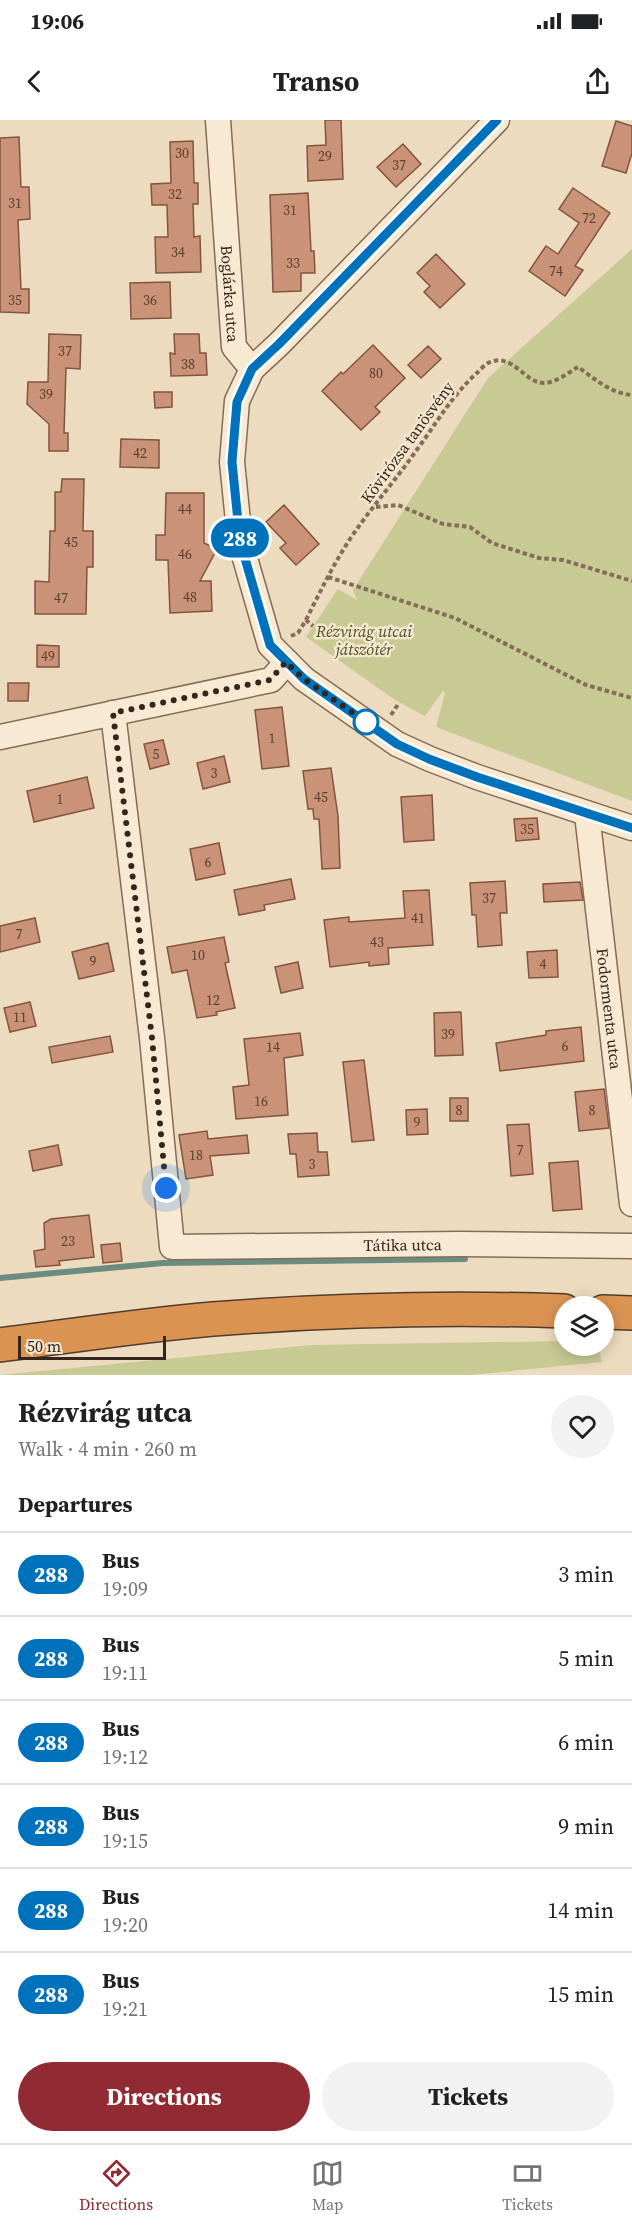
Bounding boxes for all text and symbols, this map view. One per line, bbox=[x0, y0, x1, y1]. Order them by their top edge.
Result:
text: 19:06 bbox=[30, 6, 84, 36]
text: Transo bbox=[273, 63, 359, 100]
icon: back bbox=[18, 65, 51, 98]
icon: share bbox=[581, 65, 614, 98]
house number: 30 bbox=[175, 143, 189, 163]
house number: 29 bbox=[318, 146, 332, 166]
house number: 37 bbox=[392, 155, 406, 175]
house number: 32 bbox=[168, 184, 182, 204]
house number: 31 bbox=[8, 193, 22, 213]
house number: 31 bbox=[283, 200, 297, 220]
house number: 72 bbox=[582, 208, 596, 228]
house number: 34 bbox=[171, 242, 185, 262]
street label: Boglárka utca bbox=[216, 244, 245, 344]
house number: 33 bbox=[286, 253, 300, 273]
house number: 74 bbox=[549, 261, 563, 281]
house number: 35 bbox=[8, 290, 22, 310]
house number: 36 bbox=[143, 290, 157, 310]
house number: 37 bbox=[58, 341, 72, 361]
house number: 38 bbox=[181, 354, 195, 374]
house number: 80 bbox=[369, 363, 383, 383]
street label: Kövirózsa tanösvény bbox=[355, 376, 459, 507]
house number: 39 bbox=[39, 384, 53, 404]
house number: 42 bbox=[133, 443, 147, 463]
house number: 44 bbox=[178, 499, 192, 519]
line badge: 288 bbox=[206, 518, 274, 558]
text: 288 bbox=[223, 524, 257, 553]
house number: 45 bbox=[64, 532, 78, 552]
house number: 46 bbox=[178, 544, 192, 564]
house number: 48 bbox=[183, 587, 197, 607]
house number: 47 bbox=[54, 588, 68, 608]
park label: Rézvirág utcai játszótér bbox=[315, 620, 412, 660]
house number: 49 bbox=[41, 646, 55, 666]
unlabelled marker bbox=[353, 709, 379, 735]
house number: 1 bbox=[269, 728, 276, 748]
house number: 5 bbox=[153, 744, 160, 764]
house number: 3 bbox=[211, 763, 218, 783]
house number: 45 bbox=[314, 787, 328, 807]
house number: 1 bbox=[57, 789, 64, 809]
house number: 35 bbox=[520, 819, 534, 839]
house number: 6 bbox=[205, 852, 212, 872]
house number: 37 bbox=[482, 888, 496, 908]
house number: 41 bbox=[411, 908, 425, 928]
house number: 7 bbox=[16, 924, 23, 944]
house number: 43 bbox=[370, 932, 384, 952]
house number: 10 bbox=[191, 945, 205, 965]
street label: Fodormenta utca bbox=[592, 947, 627, 1071]
house number: 9 bbox=[90, 951, 97, 971]
house number: 4 bbox=[540, 954, 547, 974]
house number: 12 bbox=[206, 990, 220, 1010]
house number: 11 bbox=[13, 1007, 27, 1027]
house number: 39 bbox=[441, 1024, 455, 1044]
house number: 6 bbox=[562, 1036, 569, 1056]
house number: 14 bbox=[266, 1037, 280, 1057]
house number: 16 bbox=[254, 1091, 268, 1111]
house number: 8 bbox=[456, 1100, 463, 1120]
house number: 8 bbox=[589, 1100, 596, 1120]
house number: 9 bbox=[414, 1112, 421, 1132]
house number: 7 bbox=[517, 1140, 524, 1160]
house number: 18 bbox=[189, 1145, 203, 1165]
house number: 3 bbox=[309, 1154, 316, 1174]
your location bbox=[151, 1173, 181, 1203]
house number: 23 bbox=[61, 1231, 75, 1251]
street label: Tátika utca bbox=[363, 1233, 443, 1256]
map controls bbox=[554, 1296, 614, 1356]
button: layers bbox=[554, 1296, 614, 1356]
scale bar bbox=[18, 1333, 166, 1360]
text: 50 m bbox=[27, 1335, 61, 1357]
text: Rézvirág utca bbox=[18, 1393, 192, 1431]
button: heart bbox=[551, 1395, 614, 1458]
text: Walk · 4 min · 260 m bbox=[18, 1435, 197, 1463]
text: Departures bbox=[18, 1489, 132, 1519]
text: Bus bbox=[102, 1545, 139, 1575]
text: 3 min bbox=[558, 1559, 614, 1589]
text: 288 bbox=[34, 1560, 68, 1589]
text: 19:09 bbox=[102, 1575, 148, 1603]
text: Bus bbox=[102, 1629, 139, 1659]
text: 5 min bbox=[558, 1643, 614, 1673]
text: 288 bbox=[34, 1644, 68, 1673]
text: 19:11 bbox=[102, 1659, 148, 1687]
text: Bus bbox=[102, 1713, 139, 1743]
text: 6 min bbox=[558, 1727, 614, 1757]
text: 288 bbox=[34, 1728, 68, 1757]
text: 19:12 bbox=[102, 1743, 148, 1771]
text: Bus bbox=[102, 1797, 139, 1827]
text: 9 min bbox=[558, 1811, 614, 1841]
text: 288 bbox=[34, 1812, 68, 1841]
text: 19:15 bbox=[102, 1827, 148, 1855]
text: Bus bbox=[102, 1881, 139, 1911]
text: 14 min bbox=[547, 1895, 614, 1925]
text: 288 bbox=[34, 1896, 68, 1925]
text: 19:20 bbox=[102, 1911, 148, 1939]
text: Bus bbox=[102, 1965, 139, 1995]
text: 15 min bbox=[547, 1979, 614, 2009]
text: 288 bbox=[34, 1980, 68, 2009]
text: 19:21 bbox=[102, 1995, 148, 2023]
button: Directions bbox=[18, 2062, 310, 2131]
button: Tickets bbox=[322, 2062, 614, 2131]
tab: Directions bbox=[79, 2157, 153, 2215]
tab: Map bbox=[311, 2157, 344, 2215]
tab: Tickets bbox=[502, 2157, 553, 2215]

